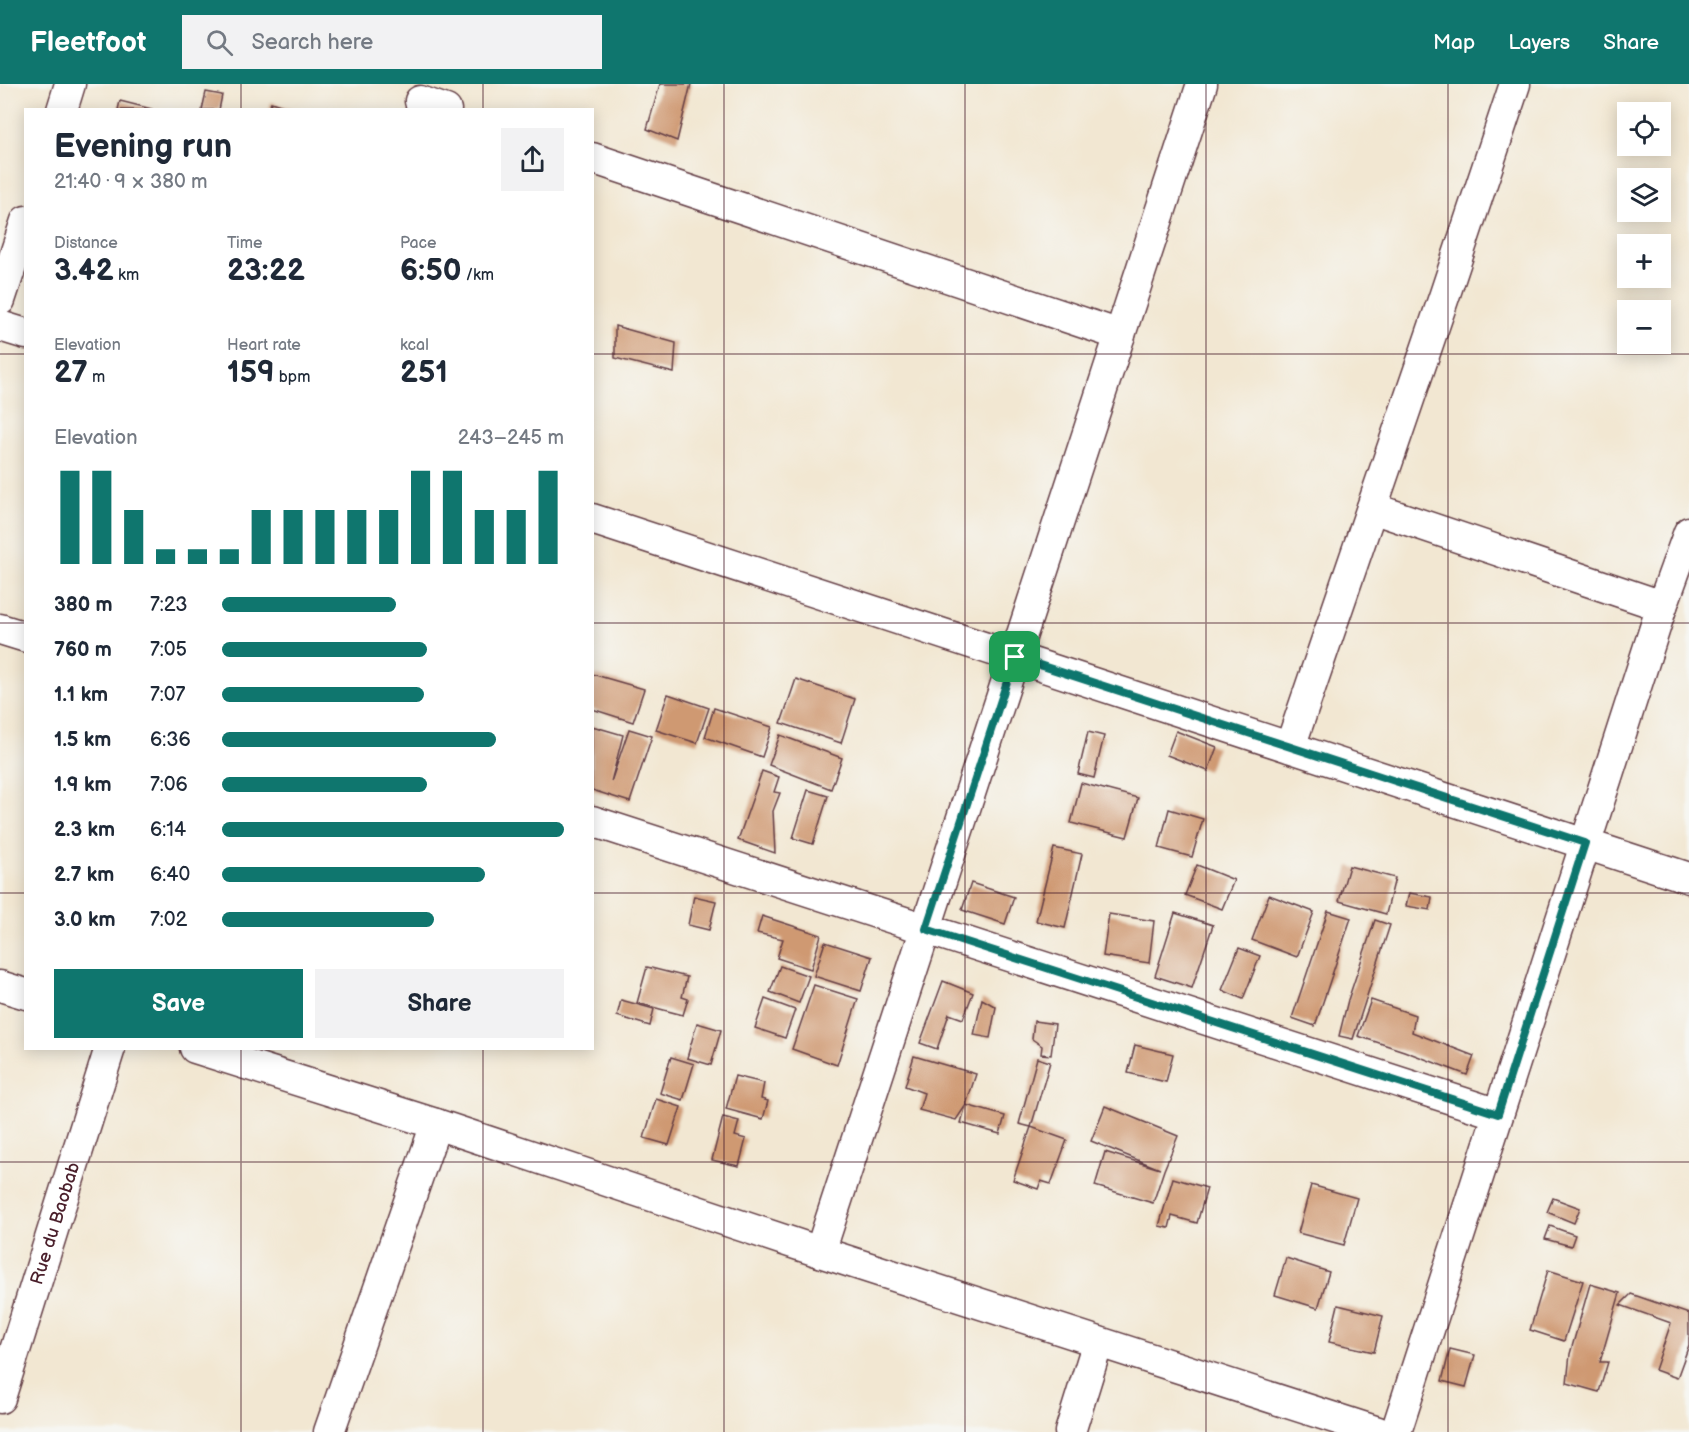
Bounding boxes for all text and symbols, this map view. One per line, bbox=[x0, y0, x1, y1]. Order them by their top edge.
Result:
search box bbox=[182, 15, 602, 69]
text: Fleetfoot bbox=[30, 26, 146, 59]
icon: search bbox=[203, 26, 236, 59]
text: Search here bbox=[251, 29, 373, 56]
text: Map bbox=[1433, 30, 1475, 55]
text: Layers bbox=[1508, 30, 1570, 55]
text: Share bbox=[1603, 30, 1659, 55]
map controls bbox=[1617, 102, 1671, 354]
button: locate bbox=[1617, 102, 1671, 156]
text: Evening run bbox=[54, 127, 232, 167]
button: share bbox=[501, 128, 564, 191]
button: layers bbox=[1617, 168, 1671, 222]
text: 21:40 · 9 × 380 m bbox=[54, 170, 208, 194]
text: Distance bbox=[54, 234, 118, 253]
text: Time bbox=[227, 234, 262, 253]
text: Pace bbox=[400, 234, 436, 253]
button: + bbox=[1617, 234, 1671, 288]
text: 3.42 bbox=[54, 253, 114, 289]
text: 23:22 bbox=[227, 253, 305, 289]
text: 6:50 bbox=[400, 253, 461, 289]
text: km bbox=[114, 266, 139, 285]
text: /km bbox=[461, 266, 494, 285]
button: − bbox=[1617, 300, 1671, 354]
text: Elevation bbox=[54, 336, 121, 355]
text: Heart rate bbox=[227, 336, 301, 355]
text: kcal bbox=[400, 336, 429, 355]
text: 27 bbox=[54, 355, 88, 391]
text: 159 bbox=[227, 355, 275, 391]
text: 251 bbox=[400, 355, 448, 391]
text: m bbox=[88, 368, 105, 387]
text: bpm bbox=[275, 368, 310, 387]
text: Elevation bbox=[54, 426, 137, 450]
text: 243–245 m bbox=[458, 426, 564, 450]
text: 380 m bbox=[54, 593, 113, 617]
text: 7:23 bbox=[150, 593, 188, 617]
pin bbox=[989, 631, 1040, 682]
text: 760 m bbox=[54, 638, 112, 662]
text: 7:05 bbox=[150, 638, 187, 662]
icon: arrive bbox=[998, 640, 1031, 673]
text: 1.1 km bbox=[54, 683, 108, 707]
text: 7:07 bbox=[150, 683, 185, 707]
text: 1.5 km bbox=[54, 728, 111, 752]
text: 6:36 bbox=[150, 728, 191, 752]
text: 1.9 km bbox=[54, 773, 111, 797]
text: 7:06 bbox=[150, 773, 188, 797]
text: 2.3 km bbox=[54, 818, 115, 842]
text: 6:14 bbox=[150, 818, 186, 842]
text: 2.7 km bbox=[54, 863, 114, 887]
text: 6:40 bbox=[150, 863, 190, 887]
text: 3.0 km bbox=[54, 908, 115, 932]
text: 7:02 bbox=[150, 908, 187, 932]
button: Save bbox=[54, 969, 303, 1038]
button: Share bbox=[315, 969, 564, 1038]
street label: Rue du Baobab bbox=[26, 1160, 84, 1287]

